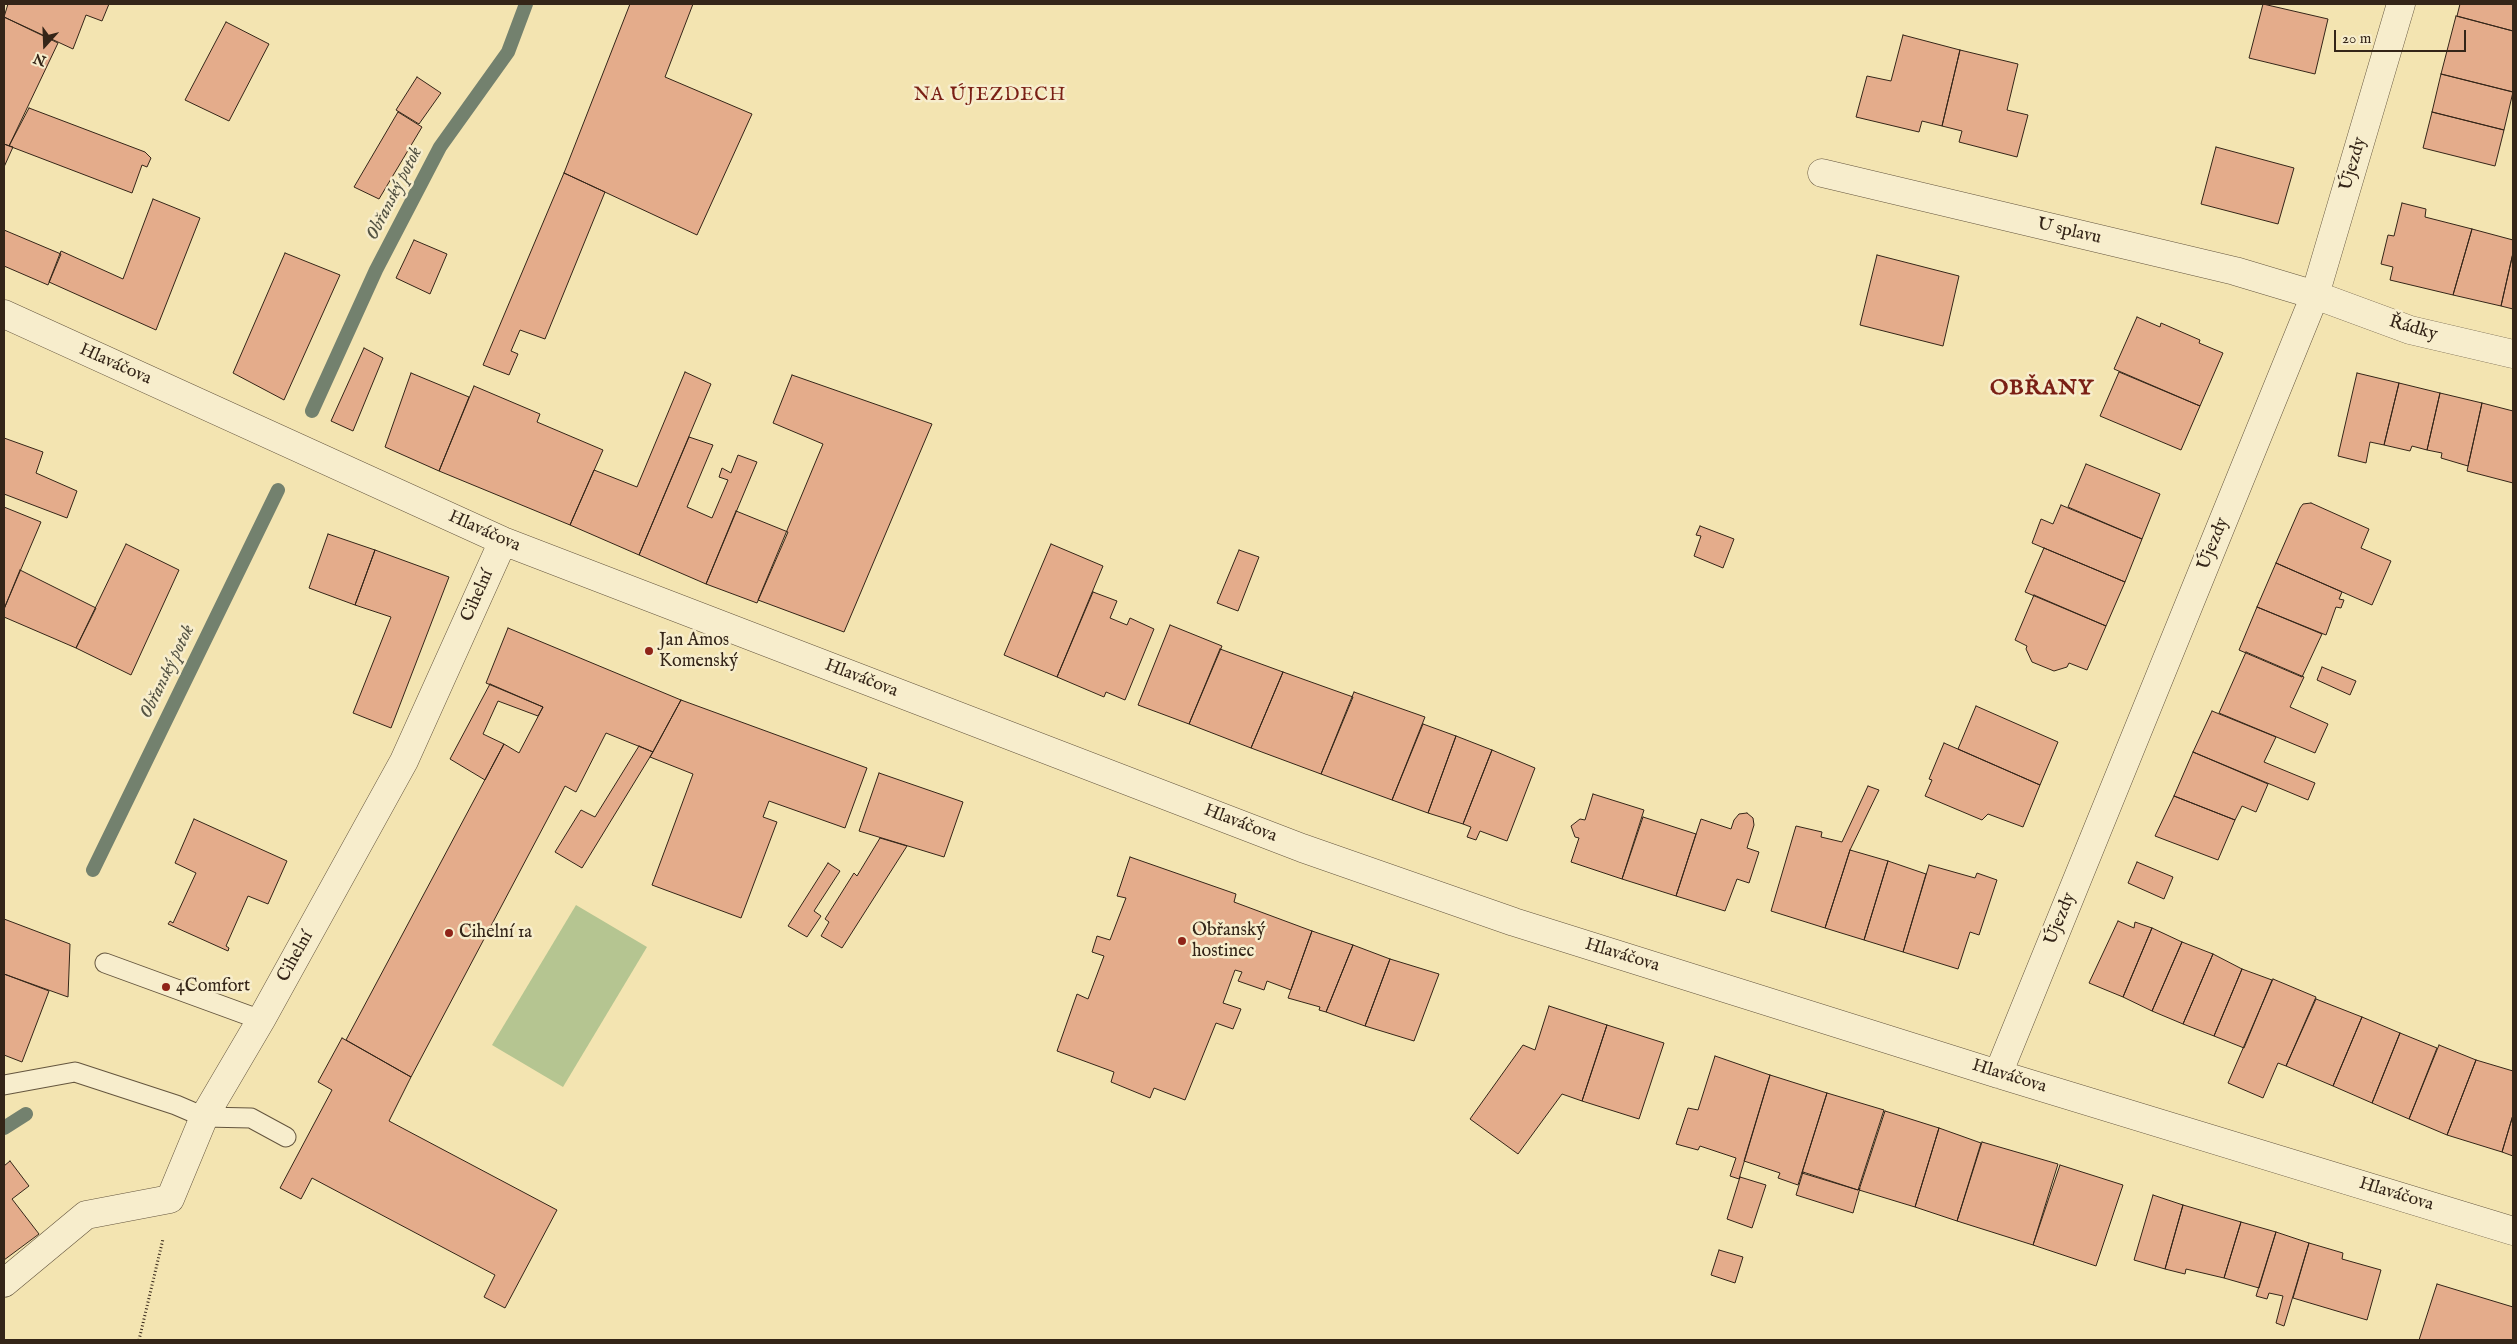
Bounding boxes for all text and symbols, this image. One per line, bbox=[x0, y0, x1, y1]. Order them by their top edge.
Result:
north arrow bbox=[20, 20, 70, 70]
scale bar bbox=[2337, 20, 2470, 52]
text: 20 m bbox=[2342, 29, 2371, 48]
text: N bbox=[31, 49, 49, 70]
district label: NA ÚJEZDECH bbox=[912, 85, 1068, 107]
street label: Újezdy bbox=[2336, 135, 2372, 193]
water label: Obřanský potok bbox=[362, 144, 428, 244]
street label: U splavu bbox=[2035, 214, 2103, 250]
street label: Řádky bbox=[2386, 312, 2440, 346]
street label: Hlaváčova bbox=[76, 340, 154, 390]
district label: OBŘANY bbox=[1989, 376, 2095, 402]
street label: Hlaváčova bbox=[445, 507, 523, 557]
street label: Újezdy bbox=[2194, 515, 2234, 573]
street label: Cihelní bbox=[457, 567, 499, 625]
water label: Obřanský potok bbox=[135, 621, 201, 723]
place label: Jan Amos Komenský bbox=[659, 630, 738, 672]
marker: Jan Amos Komenský bbox=[643, 645, 655, 657]
street label: Hlaváčova bbox=[821, 655, 901, 703]
street label: Hlaváčova bbox=[1200, 800, 1280, 848]
street label: Újezdy bbox=[2041, 890, 2081, 948]
place label: Obřanský hostinec bbox=[1192, 920, 1265, 962]
place label: Cihelní 1a bbox=[459, 922, 532, 944]
marker: Cihelní 1a bbox=[443, 927, 455, 939]
street label: Cihelní bbox=[273, 928, 319, 986]
street label: Hlaváčova bbox=[1582, 934, 1662, 978]
marker: Obřanský hostinec bbox=[1176, 935, 1188, 947]
place label: 4Comfort bbox=[176, 976, 250, 998]
marker: 4Comfort bbox=[160, 981, 172, 993]
street label: Hlaváčova bbox=[1969, 1055, 2049, 1099]
street label: Hlaváčova bbox=[2356, 1173, 2436, 1217]

